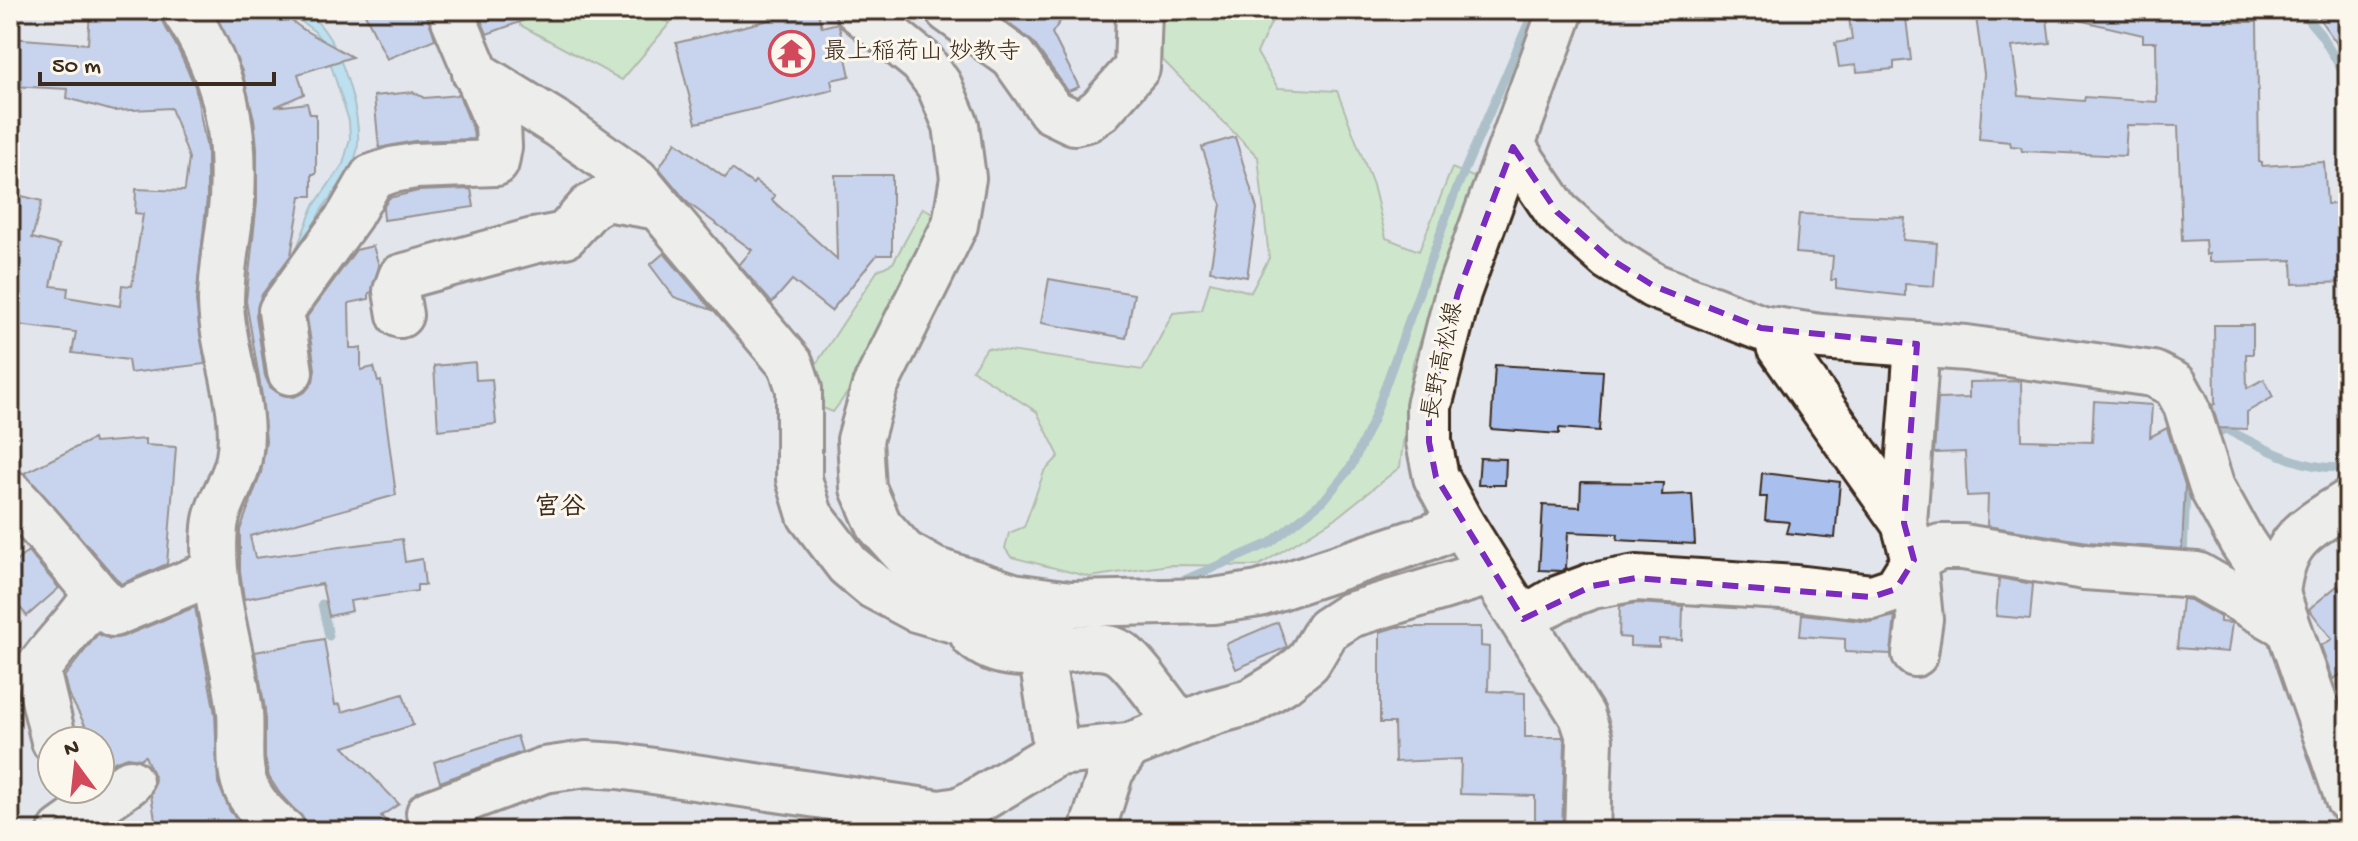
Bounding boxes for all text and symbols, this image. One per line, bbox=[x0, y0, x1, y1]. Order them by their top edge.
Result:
temple icon: 最上稲荷山 妙教寺 bbox=[768, 29, 816, 77]
scale bar bbox=[40, 36, 274, 86]
place label: 最上稲荷山 妙教寺 bbox=[823, 38, 1021, 68]
text: 50 m bbox=[52, 53, 101, 82]
street label: 長野高松線 bbox=[1416, 299, 1471, 423]
district label: 宮谷 bbox=[534, 492, 586, 525]
north arrow bbox=[36, 725, 116, 805]
text: N bbox=[62, 735, 82, 764]

